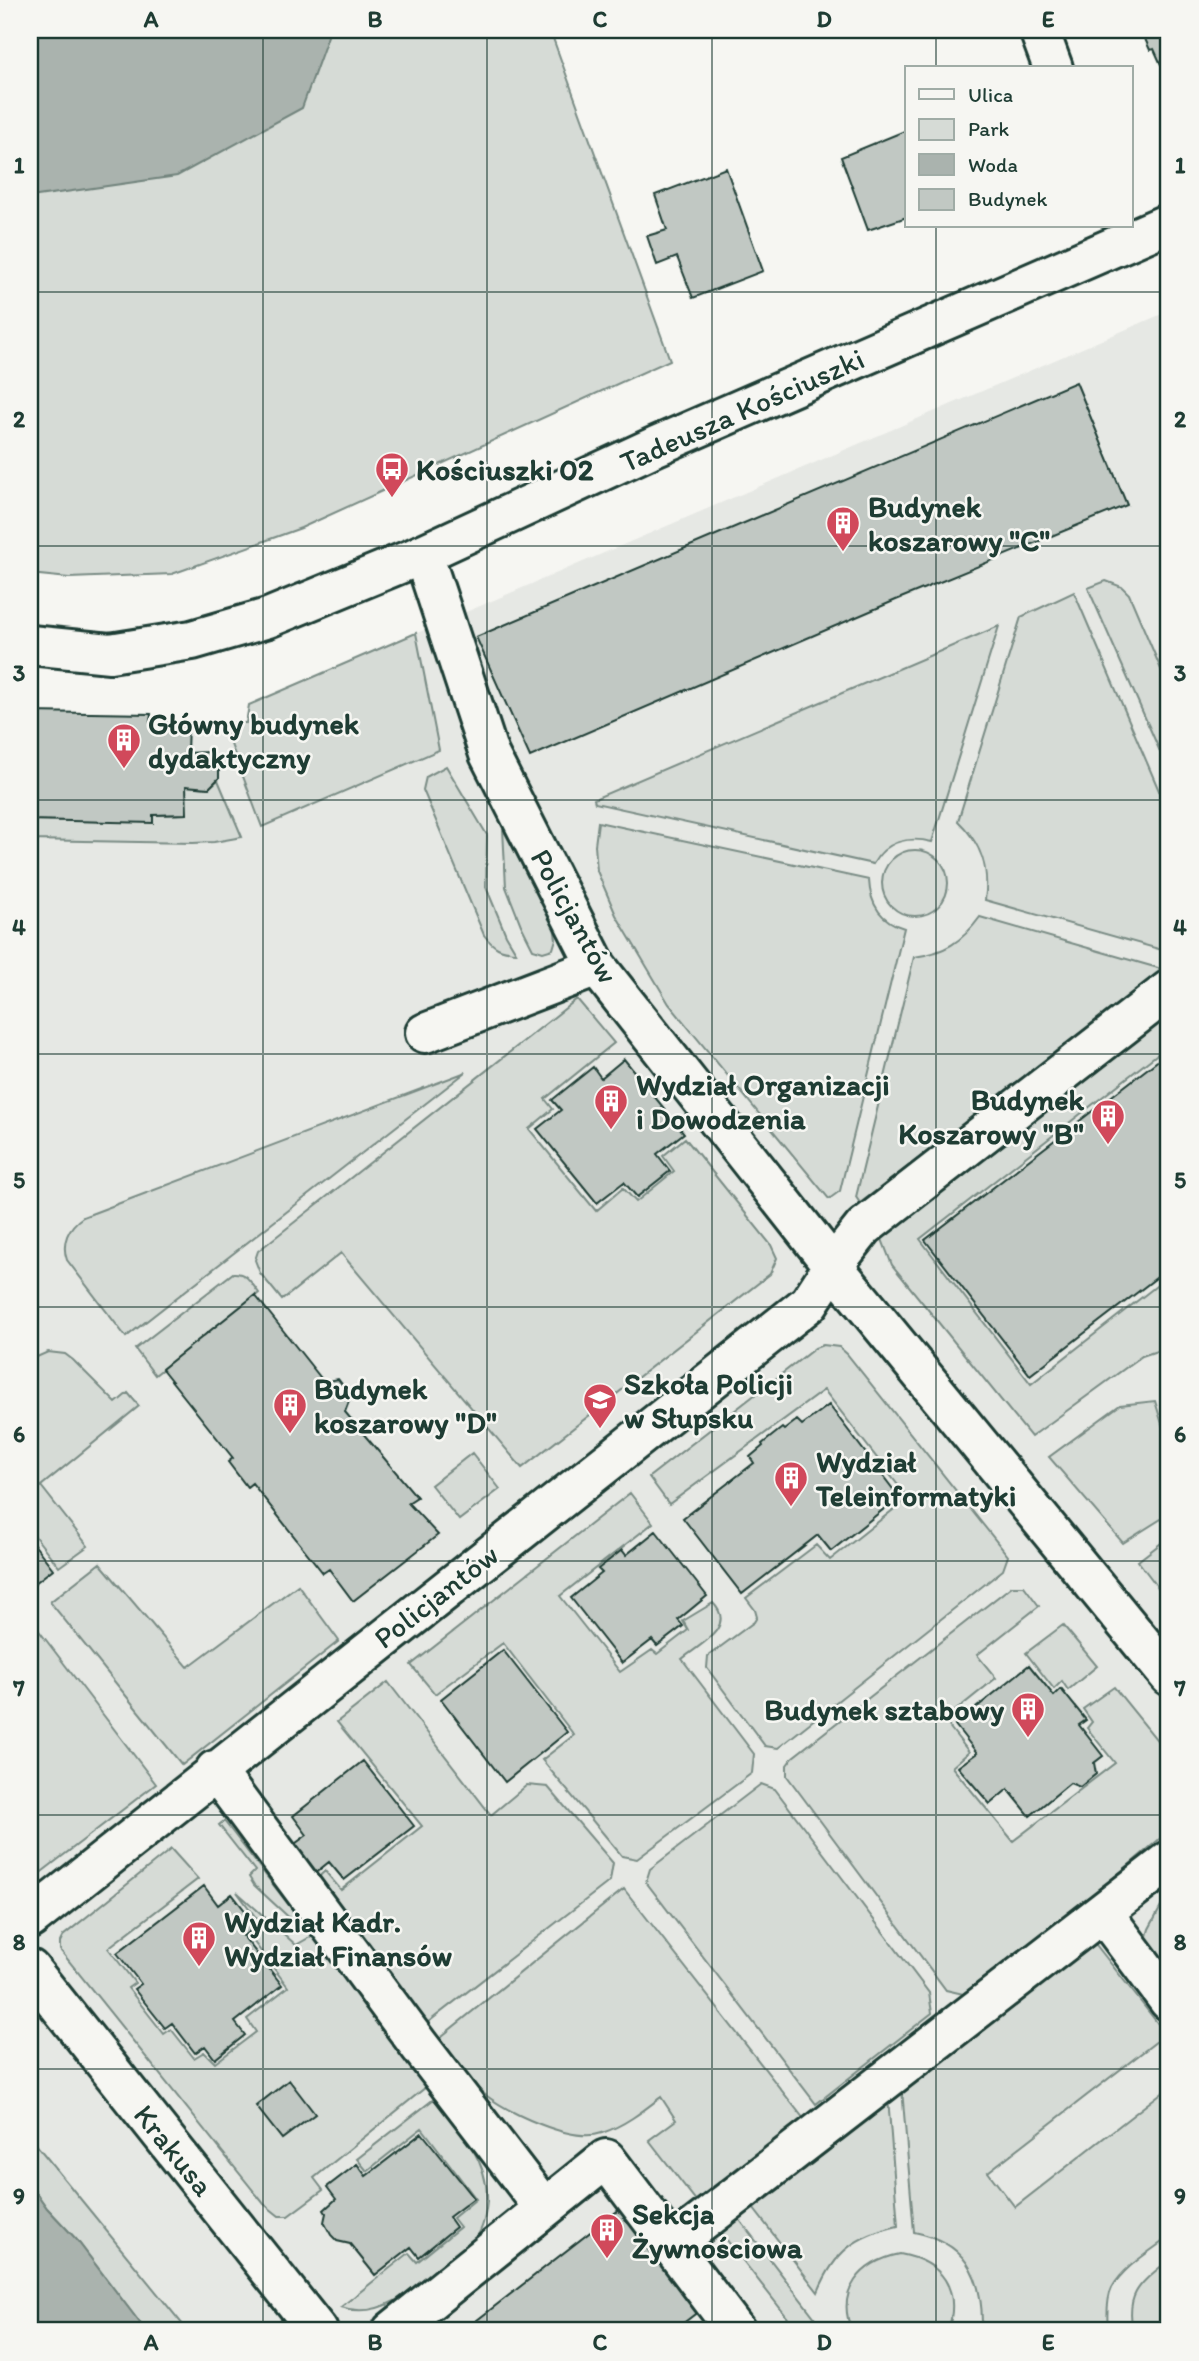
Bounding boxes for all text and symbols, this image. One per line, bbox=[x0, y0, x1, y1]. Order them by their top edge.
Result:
text: A bbox=[143, 5, 159, 33]
text: B bbox=[368, 5, 383, 33]
text: C bbox=[593, 5, 608, 33]
text: D bbox=[816, 5, 832, 33]
text: E bbox=[1042, 5, 1055, 33]
legend bbox=[905, 66, 1132, 228]
text: Ulica bbox=[968, 82, 1013, 107]
text: Park bbox=[968, 116, 1010, 141]
text: 1 bbox=[14, 151, 25, 179]
text: 1 bbox=[1175, 151, 1186, 179]
text: Woda bbox=[968, 152, 1018, 177]
text: Budynek bbox=[968, 186, 1048, 211]
street label: Tadeusza Kościuszki bbox=[614, 340, 870, 480]
text: 2 bbox=[13, 405, 26, 433]
text: 2 bbox=[1174, 405, 1187, 433]
bus stop icon: Kościuszki 02 bbox=[373, 450, 411, 499]
place label: Kościuszki 02 bbox=[416, 451, 594, 488]
place label: Budynek koszarowy "C" bbox=[868, 488, 1050, 559]
building icon: Budynek koszarowy "C" bbox=[824, 504, 862, 553]
text: 3 bbox=[13, 659, 26, 687]
text: 3 bbox=[1174, 659, 1187, 687]
place label: Główny budynek dydaktyczny bbox=[148, 705, 359, 776]
building icon: Główny budynek dydaktyczny bbox=[105, 721, 143, 770]
street label: Policjantów bbox=[523, 842, 627, 990]
text: 4 bbox=[12, 913, 26, 941]
text: 4 bbox=[1173, 913, 1187, 941]
place label: Wydział Organizacji i Dowodzenia bbox=[636, 1066, 890, 1137]
place label: Budynek Koszarowy "B" bbox=[898, 1081, 1084, 1152]
building icon: Wydział Organizacji i Dowodzenia bbox=[592, 1082, 630, 1131]
building icon: Budynek Koszarowy "B" bbox=[1089, 1097, 1127, 1146]
text: 5 bbox=[13, 1166, 25, 1194]
text: 5 bbox=[1174, 1166, 1186, 1194]
place label: Szkoła Policji w Słupsku bbox=[624, 1365, 793, 1436]
place label: Budynek koszarowy "D" bbox=[314, 1370, 497, 1441]
school or university icon: Szkoła Policji w Słupsku bbox=[581, 1381, 619, 1430]
building icon: Budynek koszarowy "D" bbox=[271, 1386, 309, 1435]
text: 6 bbox=[13, 1420, 25, 1448]
text: 6 bbox=[1174, 1420, 1186, 1448]
place label: Wydział Teleinformatyki bbox=[815, 1443, 1016, 1514]
building icon: Wydział Teleinformatyki bbox=[772, 1459, 810, 1508]
street label: Policjantów bbox=[366, 1536, 506, 1656]
text: 7 bbox=[12, 1674, 25, 1702]
text: 7 bbox=[1173, 1674, 1186, 1702]
building icon: Budynek sztabowy bbox=[1009, 1690, 1047, 1739]
place label: Budynek sztabowy bbox=[764, 1691, 1005, 1728]
place label: Wydział Kadr. Wydział Finansów bbox=[224, 1903, 453, 1974]
building icon: Wydział Kadr. Wydział Finansów bbox=[180, 1919, 218, 1968]
text: 8 bbox=[13, 1928, 26, 1956]
text: 8 bbox=[1174, 1928, 1187, 1956]
street label: Krakusa bbox=[126, 2097, 222, 2204]
text: 9 bbox=[13, 2182, 25, 2210]
text: 9 bbox=[1174, 2182, 1186, 2210]
place label: Sekcja Żywnościowa bbox=[632, 2195, 803, 2266]
building icon: Sekcja Żywnościowa bbox=[588, 2211, 626, 2260]
text: A bbox=[143, 2328, 159, 2356]
text: B bbox=[368, 2328, 383, 2356]
text: C bbox=[593, 2328, 608, 2356]
text: D bbox=[816, 2328, 832, 2356]
text: E bbox=[1042, 2328, 1055, 2356]

